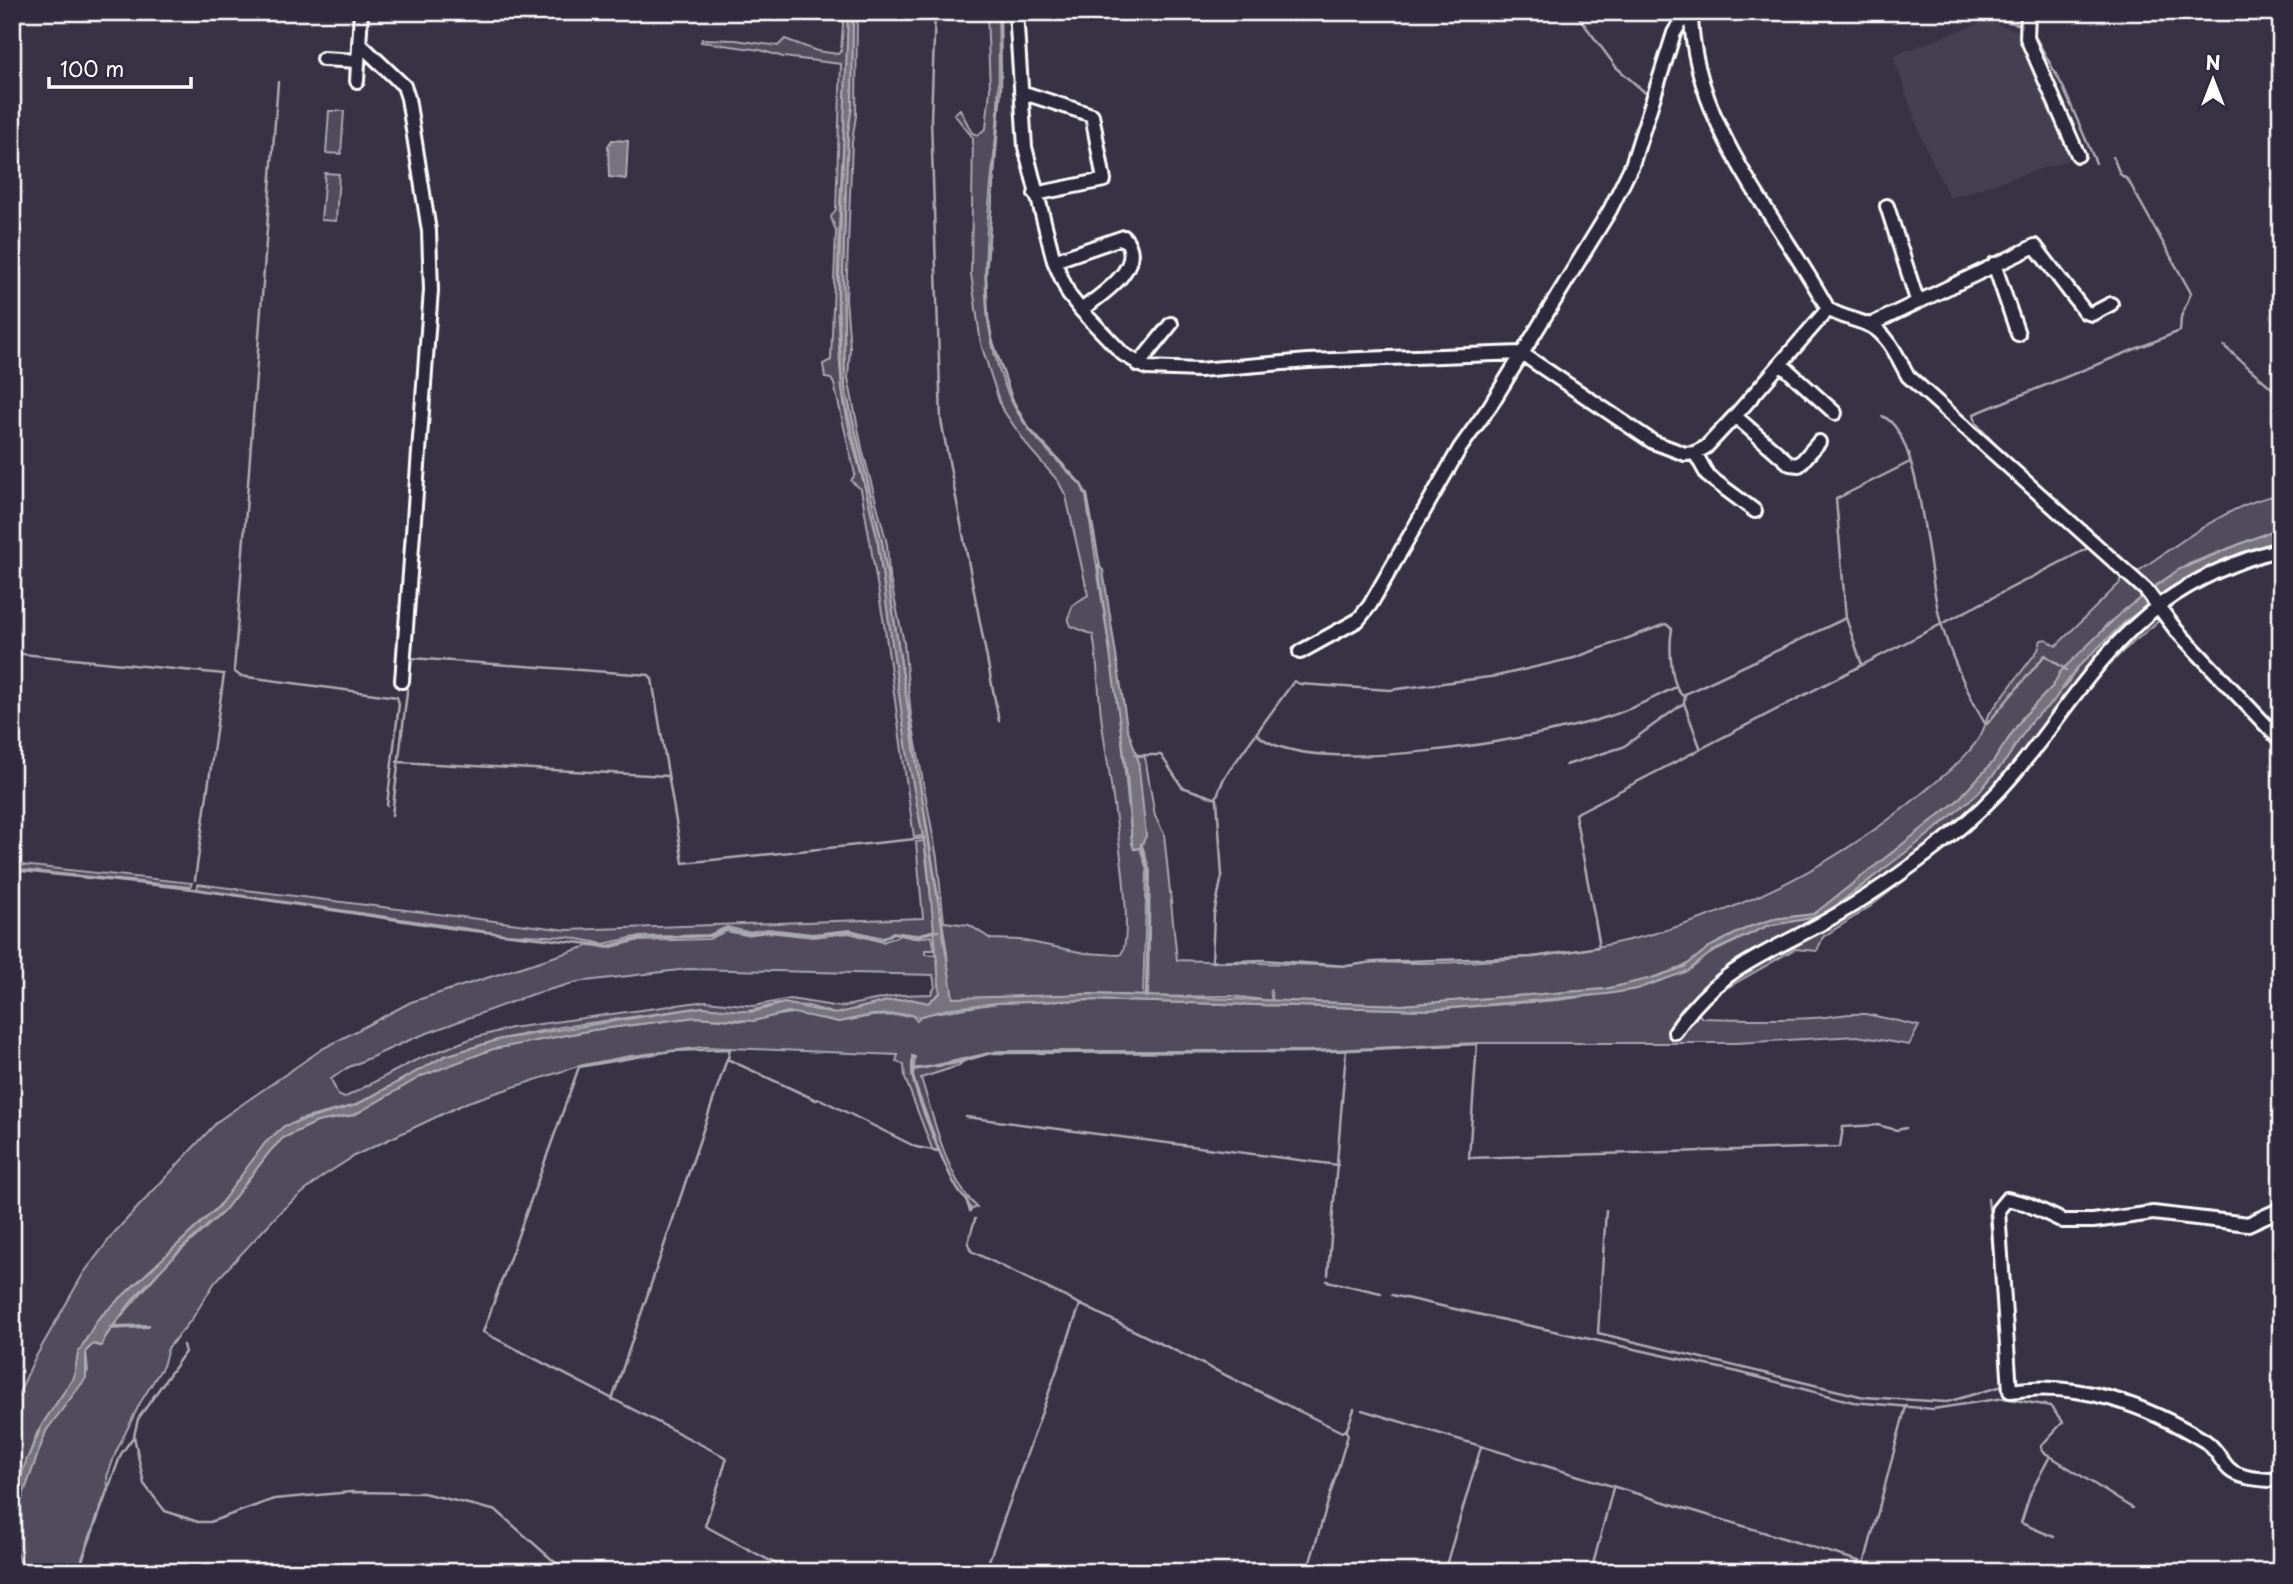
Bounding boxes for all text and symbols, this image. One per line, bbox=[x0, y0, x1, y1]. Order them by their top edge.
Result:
scale bar bbox=[49, 46, 191, 90]
north arrow bbox=[2178, 46, 2248, 116]
text: N bbox=[2205, 48, 2221, 76]
text: 100 m bbox=[60, 52, 124, 84]

